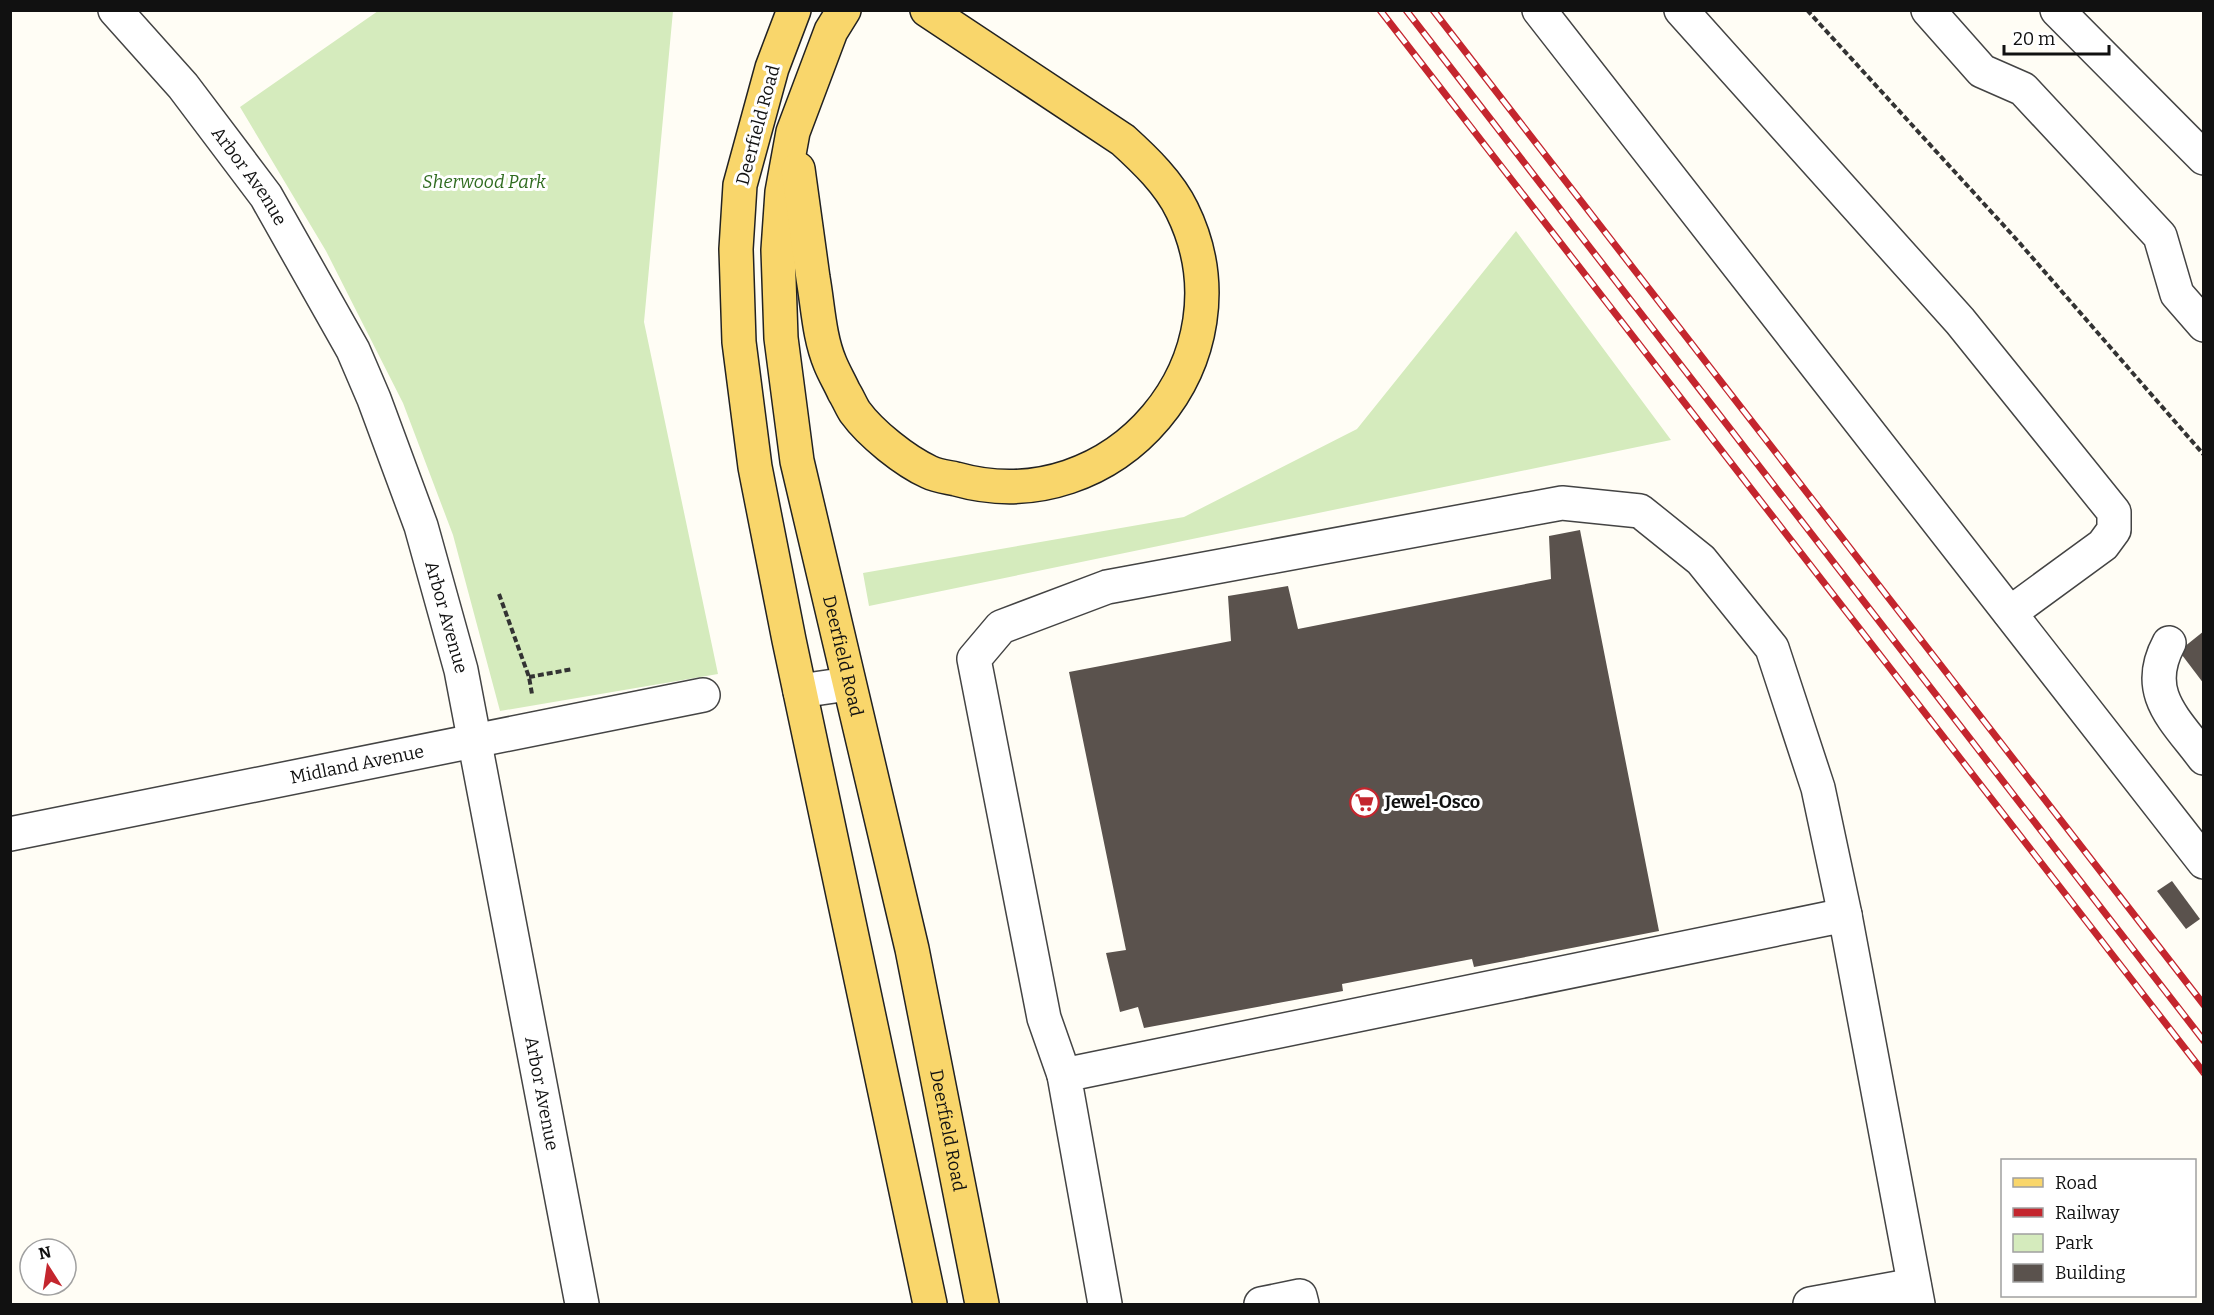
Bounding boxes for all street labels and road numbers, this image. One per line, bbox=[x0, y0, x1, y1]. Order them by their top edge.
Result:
street label: Deerfield Road bbox=[731, 62, 785, 188]
street label: Arbor Avenue bbox=[207, 123, 291, 229]
street label: Arbor Avenue bbox=[420, 558, 472, 676]
street label: Deerfield Road bbox=[818, 593, 868, 719]
street label: Midland Avenue bbox=[288, 740, 426, 789]
street label: Arbor Avenue bbox=[520, 1035, 563, 1152]
street label: Deerfield Road bbox=[925, 1067, 971, 1193]

